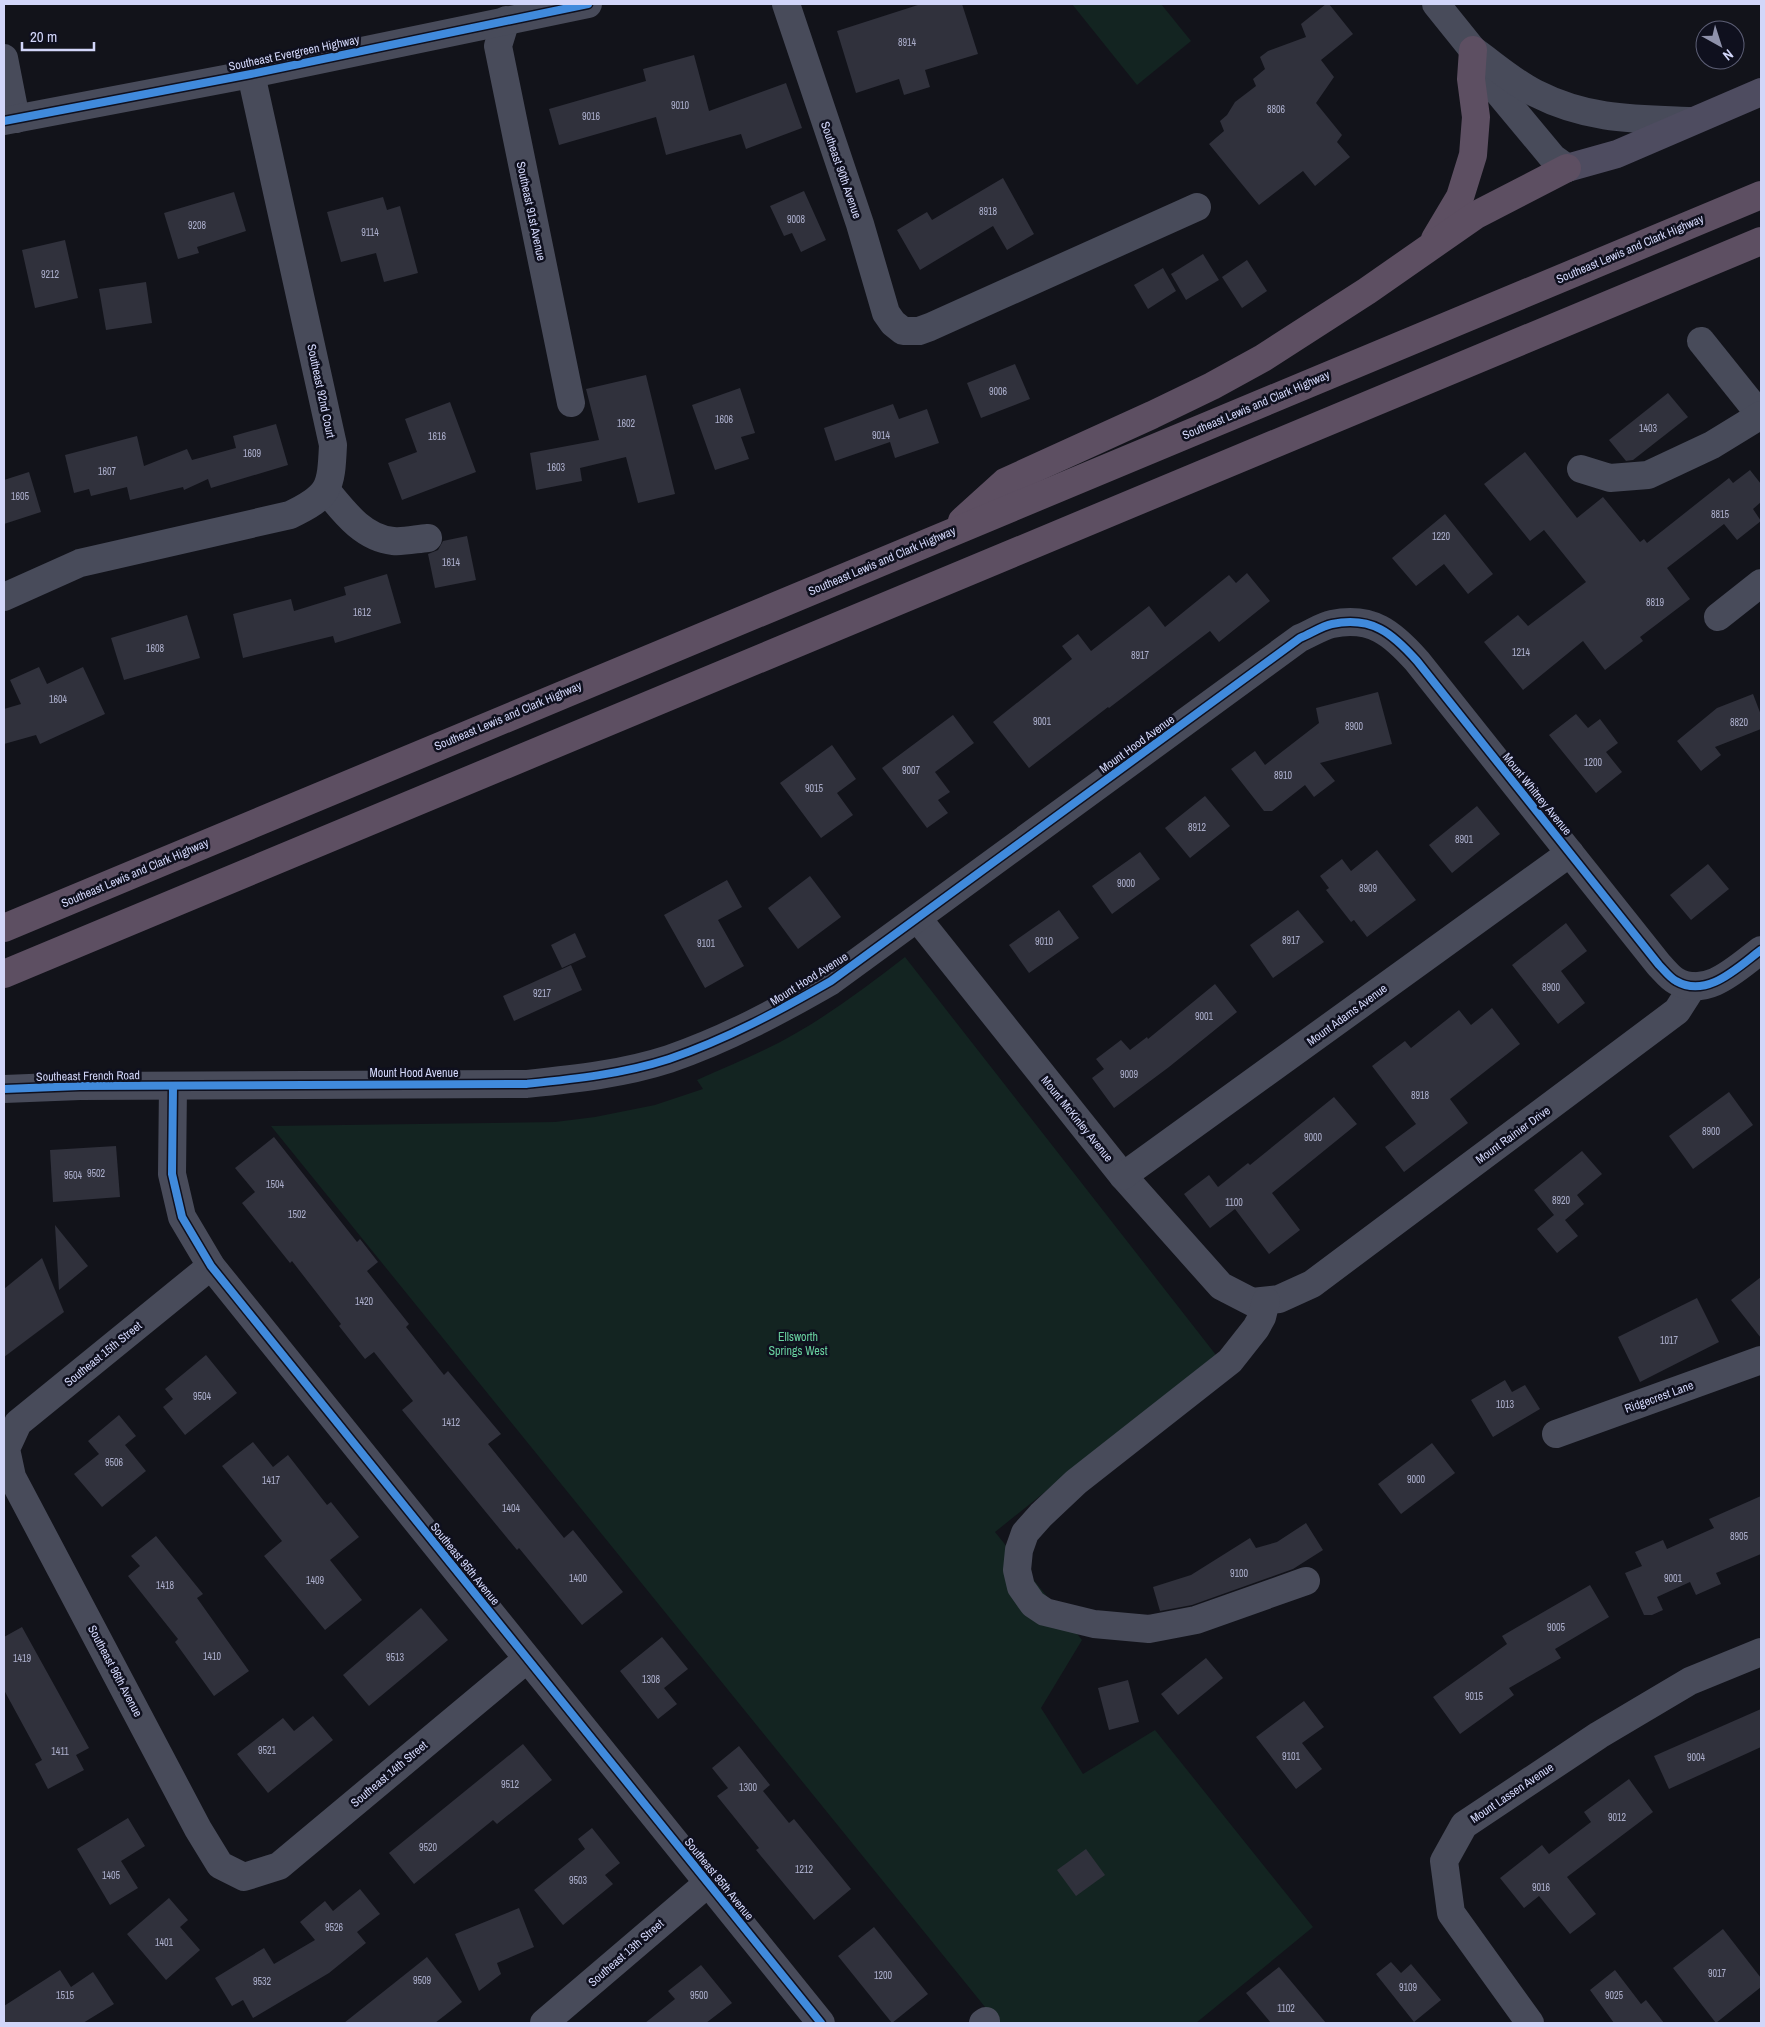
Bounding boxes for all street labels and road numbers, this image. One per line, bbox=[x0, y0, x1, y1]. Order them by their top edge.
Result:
street label: Southeast Evergreen Highway bbox=[227, 31, 361, 75]
street label: Southeast 90th Avenue bbox=[817, 119, 865, 221]
street label: Southeast 91st Avenue bbox=[513, 160, 549, 262]
street label: Southeast Lewis and Clark Highway bbox=[1554, 211, 1706, 287]
street label: Southeast 92nd Court bbox=[303, 343, 339, 440]
street label: Southeast Lewis and Clark Highway bbox=[1180, 367, 1332, 443]
street label: Southeast Lewis and Clark Highway bbox=[806, 523, 958, 599]
street label: Southeast Lewis and Clark Highway bbox=[432, 678, 584, 754]
street label: Mount Hood Avenue bbox=[1096, 711, 1178, 777]
street label: Mount Whitney Avenue bbox=[1499, 749, 1575, 839]
street label: Southeast Lewis and Clark Highway bbox=[59, 835, 211, 911]
street label: Mount Hood Avenue bbox=[767, 949, 851, 1009]
street label: Mount Adams Avenue bbox=[1304, 980, 1390, 1050]
street label: Mount Hood Avenue bbox=[369, 1065, 459, 1081]
street label: Southeast French Road bbox=[36, 1067, 140, 1085]
street label: Mount McKinley Avenue bbox=[1037, 1073, 1117, 1165]
street label: Mount Rainier Drive bbox=[1472, 1102, 1554, 1168]
street label: Southeast 15th Street bbox=[61, 1318, 145, 1390]
street label: Ridgecrest Lane bbox=[1622, 1377, 1696, 1417]
street label: Southeast 95th Avenue bbox=[427, 1519, 503, 1609]
street label: Southeast 96th Avenue bbox=[84, 1622, 146, 1720]
street label: Southeast 14th Street bbox=[347, 1737, 431, 1811]
street label: Mount Lassen Avenue bbox=[1467, 1759, 1557, 1827]
street label: Southeast 95th Avenue bbox=[681, 1834, 757, 1924]
street label: Southeast 13th Street bbox=[585, 1916, 667, 1990]

